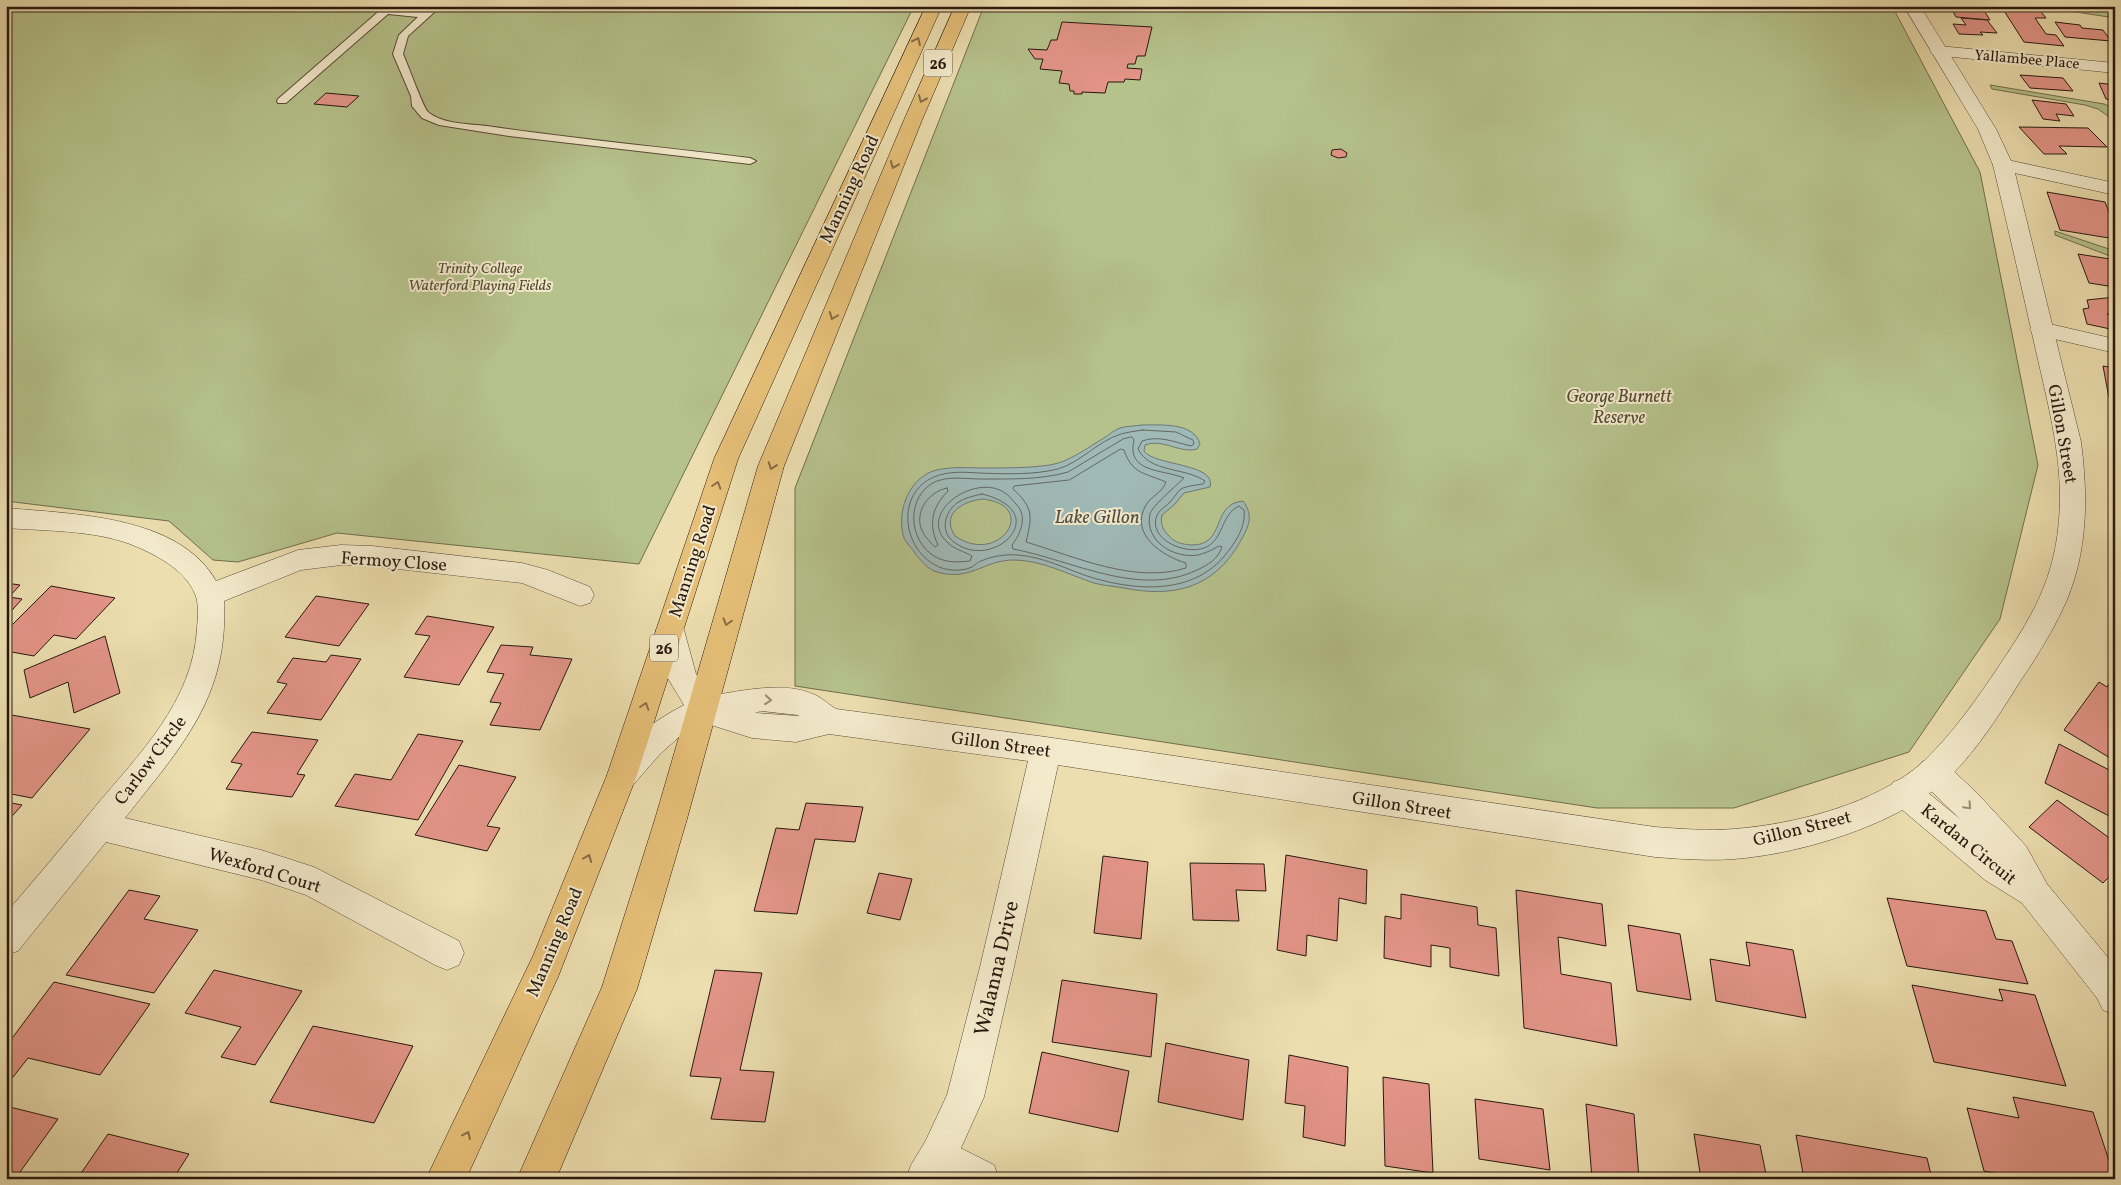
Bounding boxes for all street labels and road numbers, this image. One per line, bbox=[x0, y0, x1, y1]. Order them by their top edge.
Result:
street label: Yallambee Place bbox=[1973, 45, 2080, 76]
road number: 26 bbox=[924, 49, 952, 76]
street label: Manning Road bbox=[814, 131, 886, 248]
street label: Gillon Street bbox=[2040, 383, 2083, 486]
street label: Manning Road bbox=[663, 502, 723, 621]
street label: Fermoy Close bbox=[340, 546, 448, 579]
road number: 26 bbox=[650, 634, 678, 661]
street label: Carlow Circle bbox=[109, 711, 193, 811]
street label: Gillon Street bbox=[949, 726, 1052, 765]
street label: Gillon Street bbox=[1350, 786, 1453, 827]
street label: Kardan Circuit bbox=[1915, 799, 2021, 892]
street label: Gillon Street bbox=[1751, 805, 1854, 854]
street label: Wexford Court bbox=[205, 842, 324, 900]
street label: Manning Road bbox=[521, 884, 590, 1001]
street label: Walanna Drive bbox=[968, 898, 1027, 1039]

